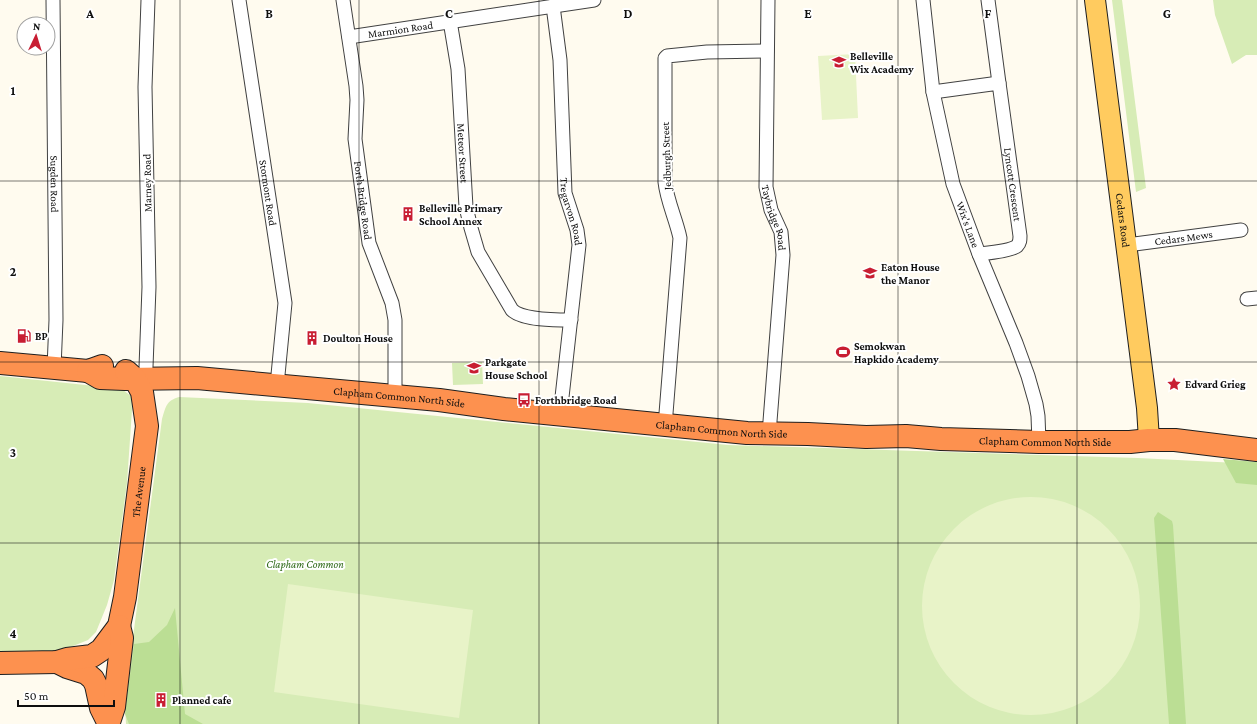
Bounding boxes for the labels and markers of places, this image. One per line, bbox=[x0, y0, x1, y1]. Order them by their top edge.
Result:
place label: Belleville Wix Academy bbox=[849, 50, 914, 75]
school or university icon: Belleville Wix Academy bbox=[831, 54, 847, 70]
place label: Belleville Primary School Annex bbox=[419, 202, 503, 227]
building icon: Belleville Primary School Annex bbox=[400, 206, 416, 222]
place label: Eaton House the Manor bbox=[881, 261, 940, 286]
school or university icon: Eaton House the Manor bbox=[862, 265, 878, 281]
fuel station icon: BP bbox=[16, 328, 32, 344]
place label: BP bbox=[35, 330, 48, 342]
building icon: Doulton House bbox=[304, 330, 320, 346]
place label: Doulton House bbox=[323, 332, 393, 344]
place label: Semokwan Hapkido Academy bbox=[854, 340, 939, 365]
sports icon: Semokwan Hapkido Academy bbox=[835, 344, 851, 360]
place label: Parkgate House School bbox=[485, 356, 548, 381]
school or university icon: Parkgate House School bbox=[466, 360, 482, 376]
place icon: Edvard Grieg bbox=[1166, 376, 1182, 392]
place label: Edvard Grieg bbox=[1185, 378, 1246, 390]
bus stop icon: Forthbridge Road bbox=[516, 392, 532, 408]
place label: Forthbridge Road bbox=[535, 394, 617, 406]
building icon: Planned cafe bbox=[153, 692, 169, 708]
place label: Planned cafe bbox=[172, 694, 231, 706]

